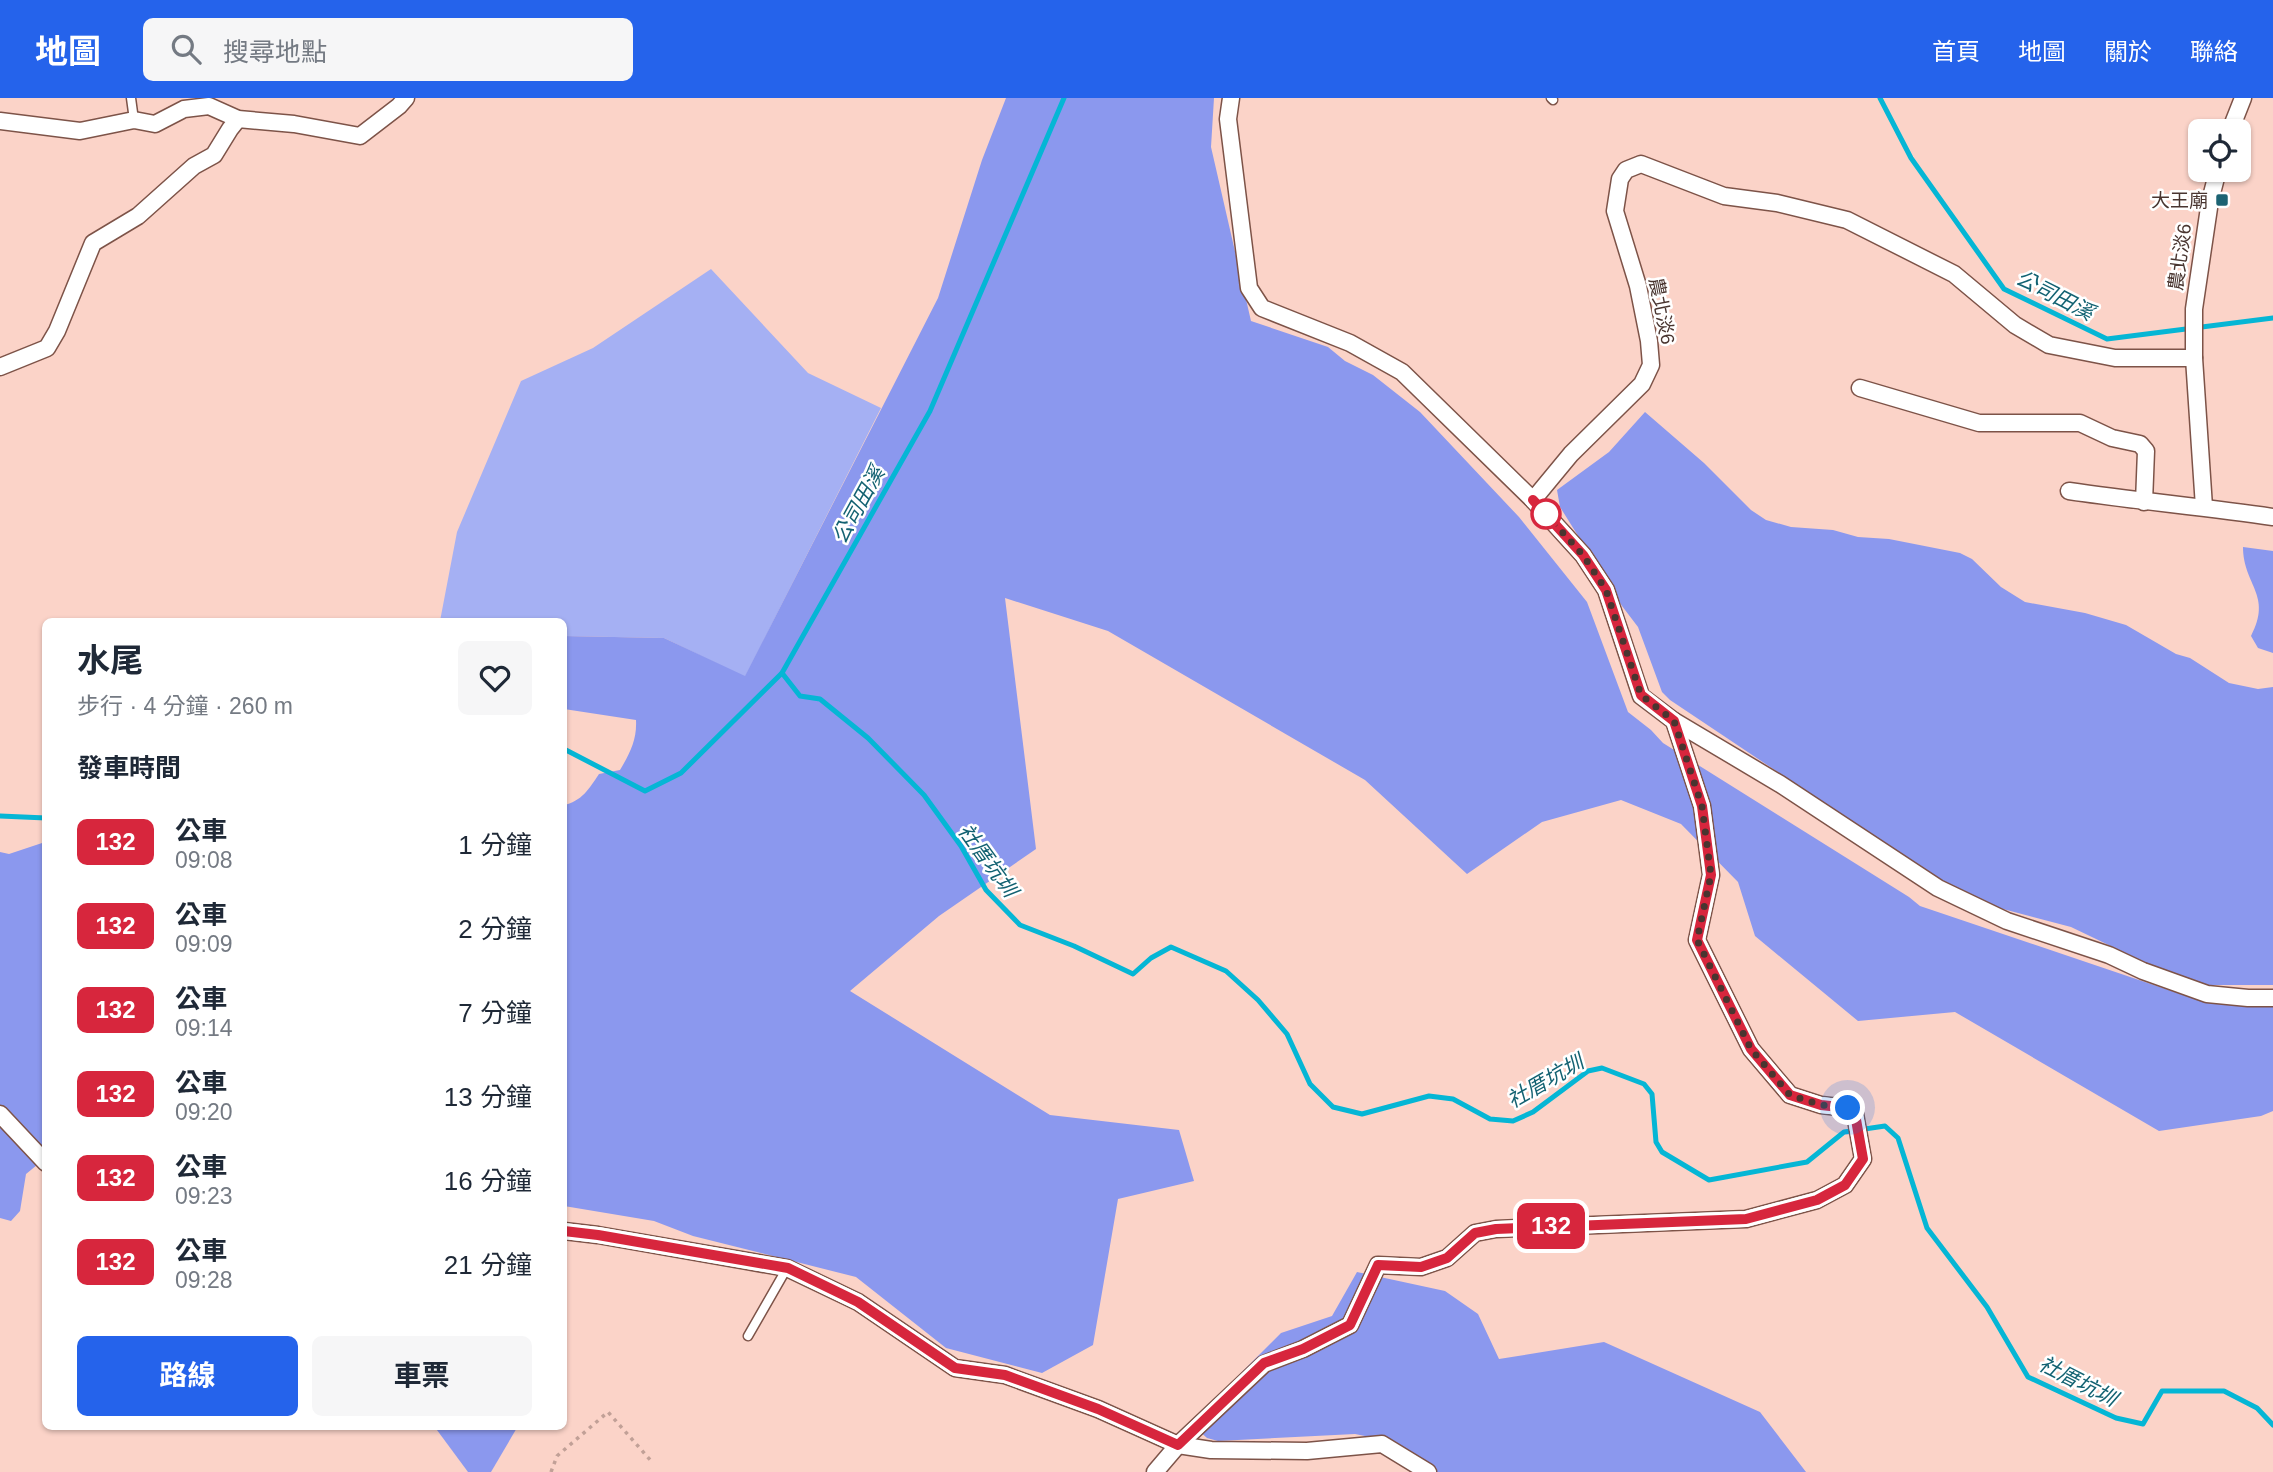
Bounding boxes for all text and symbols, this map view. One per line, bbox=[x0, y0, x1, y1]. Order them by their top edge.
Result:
search box bbox=[143, 18, 633, 81]
icon: search bbox=[167, 30, 205, 68]
text: 地圖 bbox=[35, 33, 101, 70]
text: 搜尋地點 bbox=[223, 37, 327, 67]
text: 首頁 bbox=[1932, 38, 1980, 65]
text: 地圖 bbox=[2018, 38, 2066, 65]
text: 關於 bbox=[2104, 38, 2152, 65]
text: 聯絡 bbox=[2190, 38, 2238, 65]
map controls bbox=[2188, 119, 2251, 182]
button: locate bbox=[2188, 119, 2251, 182]
place label: 大王廟 bbox=[2151, 190, 2208, 211]
marker: 大王廟 bbox=[2214, 192, 2230, 208]
street label: 農北淡6 bbox=[2165, 222, 2195, 292]
water label: 公司田溪 bbox=[2012, 266, 2100, 326]
street label: 農北淡6 bbox=[1645, 276, 1679, 346]
water label: 公司田溪 bbox=[828, 460, 890, 547]
unlabelled marker bbox=[1531, 499, 1561, 529]
button: heart bbox=[458, 641, 532, 715]
text: 水尾 bbox=[77, 642, 143, 679]
text: 步行 · 4 分鐘 · 260 m bbox=[77, 693, 293, 719]
text: 發車時間 bbox=[77, 753, 181, 783]
text: 公車 bbox=[175, 816, 227, 846]
water label: 社厝坑圳 bbox=[954, 819, 1024, 903]
text: 132 bbox=[95, 828, 136, 855]
text: 1 分鐘 bbox=[458, 830, 532, 860]
text: 09:08 bbox=[175, 847, 233, 873]
text: 公車 bbox=[175, 900, 227, 930]
text: 132 bbox=[95, 912, 136, 939]
text: 2 分鐘 bbox=[458, 914, 532, 944]
text: 09:09 bbox=[175, 931, 233, 957]
text: 公車 bbox=[175, 984, 227, 1014]
text: 132 bbox=[95, 996, 136, 1023]
text: 7 分鐘 bbox=[458, 998, 532, 1028]
text: 09:14 bbox=[175, 1015, 233, 1041]
water label: 社厝坑圳 bbox=[1503, 1049, 1590, 1112]
text: 公車 bbox=[175, 1068, 227, 1098]
text: 132 bbox=[95, 1080, 136, 1107]
text: 13 分鐘 bbox=[444, 1082, 532, 1112]
your location bbox=[1830, 1090, 1865, 1125]
text: 09:20 bbox=[175, 1099, 233, 1125]
text: 公車 bbox=[175, 1152, 227, 1182]
text: 132 bbox=[95, 1164, 136, 1191]
text: 16 分鐘 bbox=[444, 1166, 532, 1196]
text: 09:23 bbox=[175, 1183, 233, 1209]
line badge: 132 bbox=[1511, 1203, 1591, 1249]
text: 132 bbox=[1531, 1212, 1571, 1239]
text: 公車 bbox=[175, 1236, 227, 1266]
text: 132 bbox=[95, 1248, 136, 1275]
text: 21 分鐘 bbox=[444, 1250, 532, 1280]
text: 09:28 bbox=[175, 1267, 233, 1293]
button: 路線 bbox=[77, 1336, 298, 1416]
button: 車票 bbox=[312, 1336, 532, 1416]
water label: 社厝坑圳 bbox=[2035, 1352, 2123, 1412]

